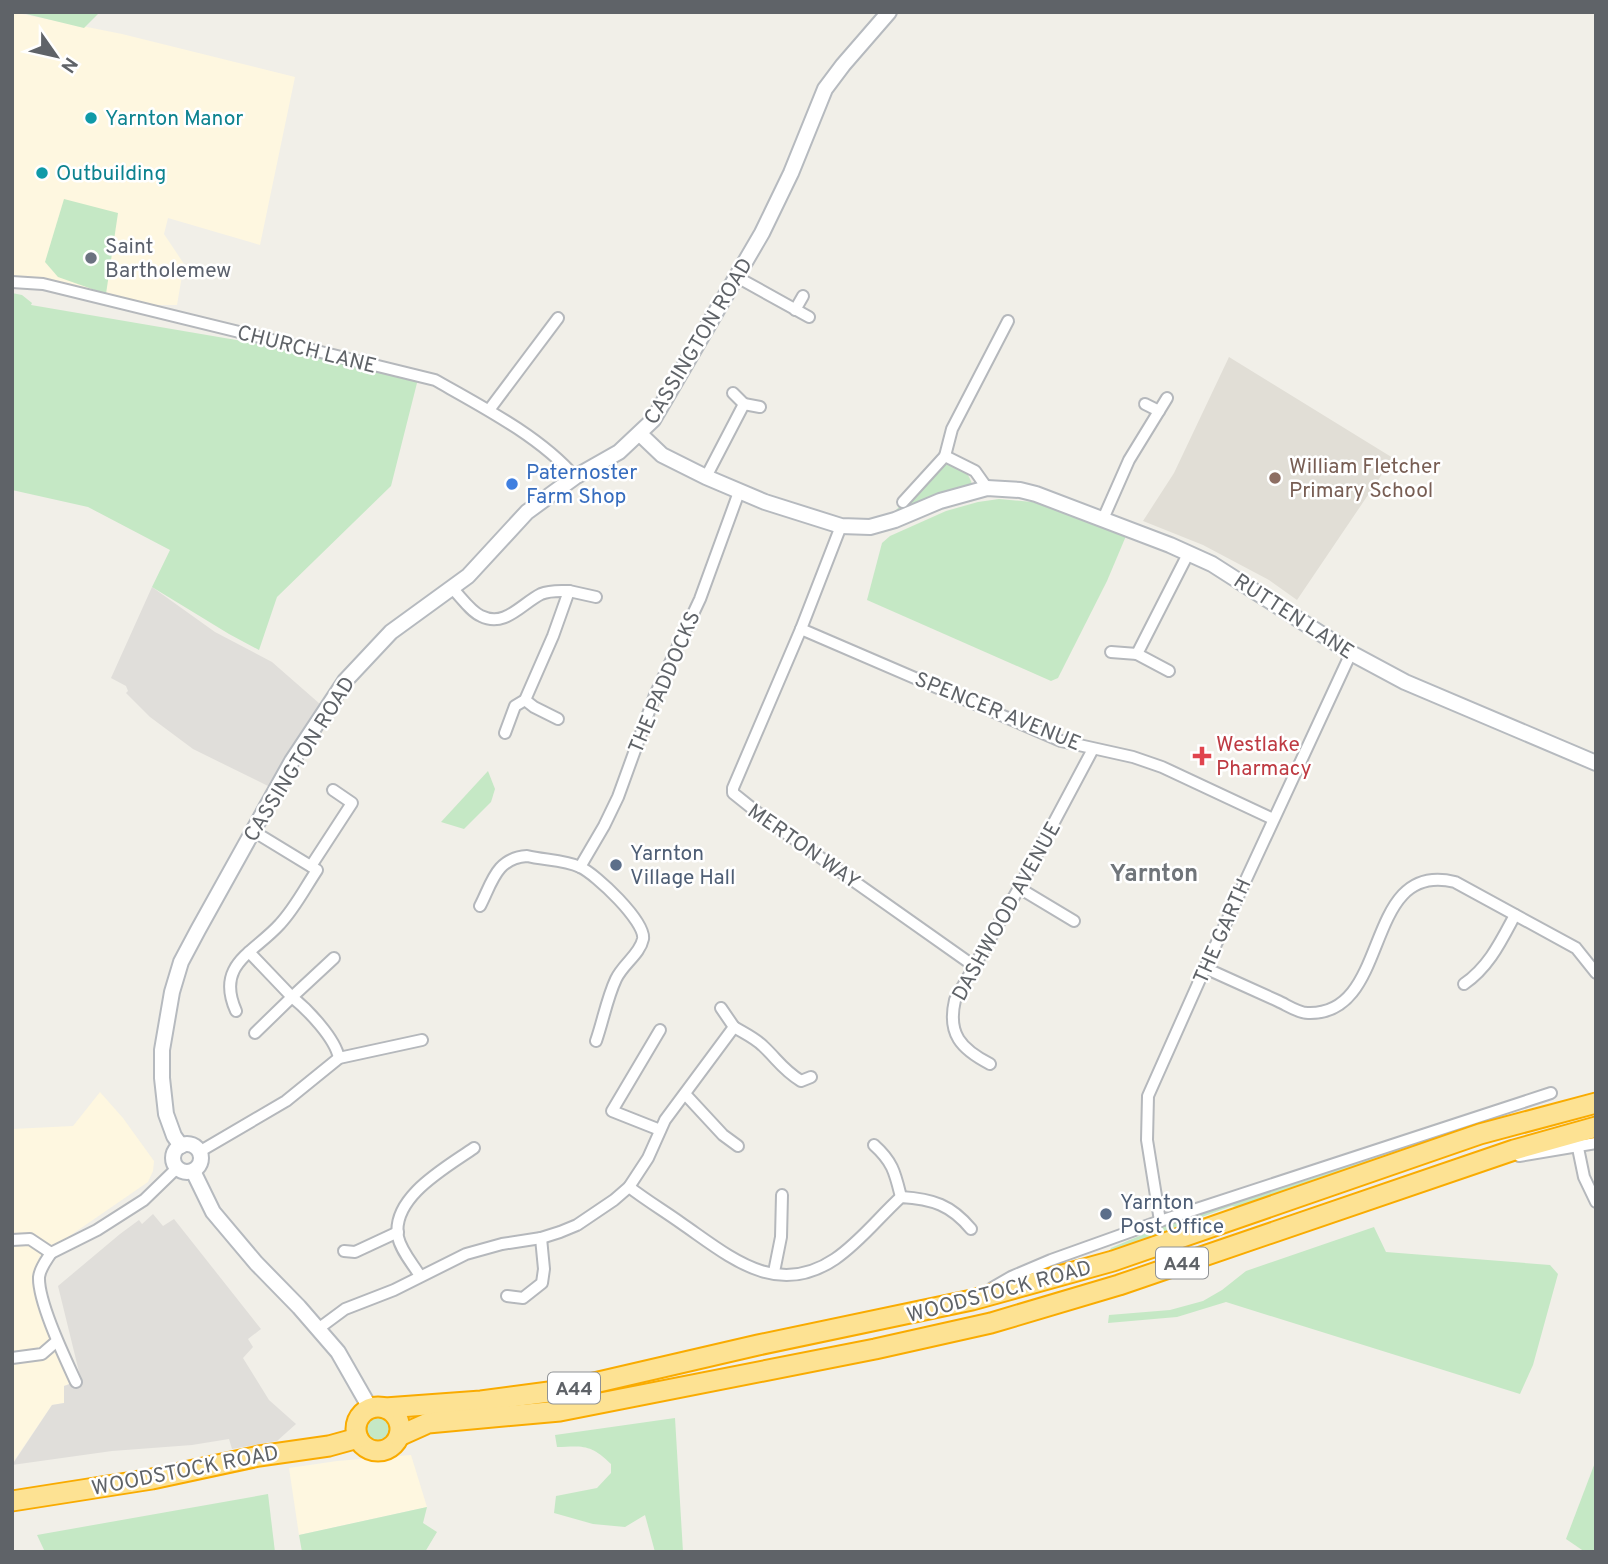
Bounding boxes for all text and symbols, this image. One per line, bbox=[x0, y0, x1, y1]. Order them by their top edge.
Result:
north arrow bbox=[21, 21, 91, 91]
text: N bbox=[55, 52, 82, 77]
place label: Yarnton Manor bbox=[105, 106, 243, 133]
marker: Yarnton Manor bbox=[83, 110, 99, 126]
place label: Outbuilding bbox=[56, 161, 166, 188]
marker: Outbuilding bbox=[34, 165, 50, 181]
place label: Saint Bartholemew bbox=[105, 234, 231, 285]
marker: Saint Bartholemew bbox=[83, 250, 99, 266]
street label: CASSINGTON ROAD bbox=[639, 253, 760, 430]
street label: CHURCH LANE bbox=[234, 320, 379, 381]
place label: William Fletcher Primary School bbox=[1289, 454, 1441, 505]
place label: Paternoster Farm Shop bbox=[526, 460, 638, 511]
marker: William Fletcher Primary School bbox=[1267, 470, 1283, 486]
marker: Paternoster Farm Shop bbox=[504, 476, 520, 492]
street label: RUTTEN LANE bbox=[1228, 568, 1359, 666]
street label: THE PADDOCKS bbox=[623, 607, 708, 758]
street label: SPENCER AVENUE bbox=[910, 667, 1085, 758]
street label: CASSINGTON ROAD bbox=[239, 672, 362, 847]
place label: Westlake Pharmacy bbox=[1216, 732, 1312, 783]
marker: Westlake Pharmacy bbox=[1194, 748, 1210, 764]
street label: MERTON WAY bbox=[742, 799, 865, 896]
street label: DASHWOOD AVENUE bbox=[947, 817, 1068, 1006]
place label: Yarnton Village Hall bbox=[630, 841, 735, 892]
marker: Yarnton Village Hall bbox=[608, 857, 624, 873]
district label: Yarnton bbox=[1110, 860, 1198, 890]
street label: THE GARTH bbox=[1188, 875, 1259, 989]
place label: Yarnton Post Office bbox=[1120, 1190, 1224, 1241]
marker: Yarnton Post Office bbox=[1098, 1206, 1114, 1222]
road number: A44 bbox=[1156, 1247, 1208, 1278]
street label: WOODSTOCK ROAD bbox=[904, 1255, 1095, 1330]
road number: A44 bbox=[548, 1372, 600, 1404]
street label: WOODSTOCK ROAD bbox=[89, 1440, 281, 1503]

